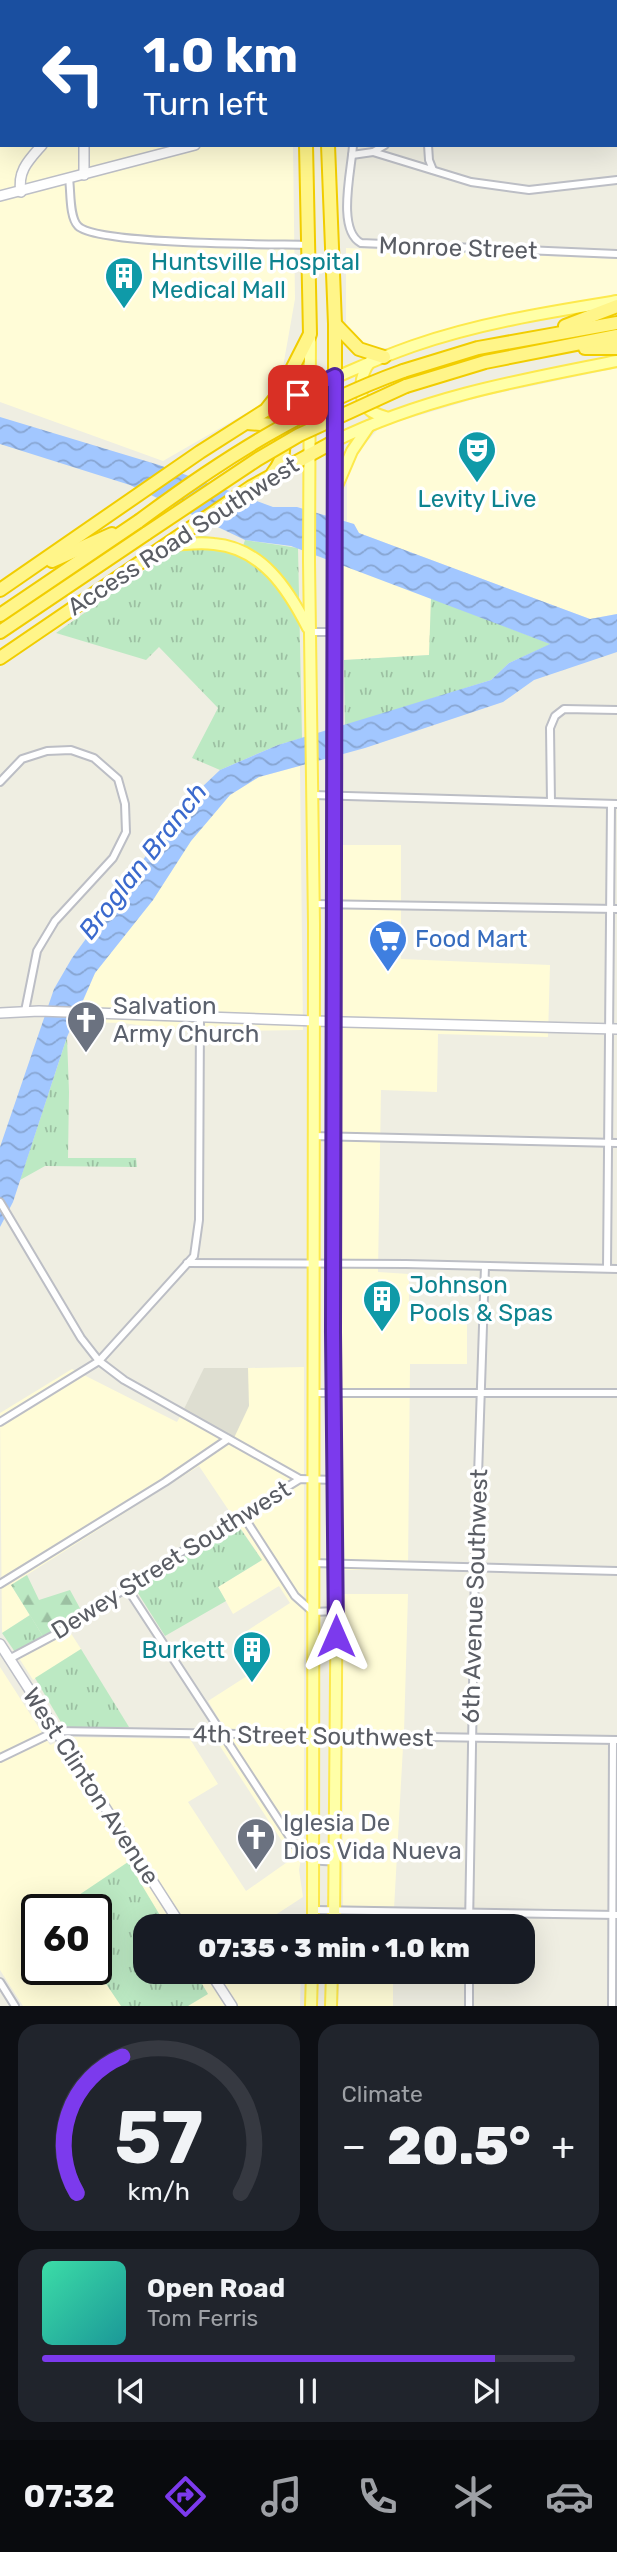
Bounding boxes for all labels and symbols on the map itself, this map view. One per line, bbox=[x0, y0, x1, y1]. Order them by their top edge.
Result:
street label: Monroe Street bbox=[378, 231, 538, 265]
place label: Huntsville Hospital Medical Mall bbox=[151, 248, 360, 304]
building icon: Huntsville Hospital Medical Mall bbox=[103, 255, 145, 310]
pin bbox=[268, 365, 328, 425]
theatre icon: Levity Live bbox=[456, 429, 498, 484]
street label: Access Road Southwest bbox=[62, 451, 304, 621]
place label: Levity Live bbox=[418, 485, 536, 513]
water label: Broglan Branch bbox=[72, 777, 214, 945]
supermarket icon: Food Mart bbox=[367, 918, 409, 973]
place label: Food Mart bbox=[415, 925, 527, 953]
place label: Salvation Army Church bbox=[113, 992, 259, 1048]
church icon: Salvation Army Church bbox=[65, 999, 107, 1054]
place label: Johnson Pools & Spas bbox=[409, 1271, 553, 1327]
building icon: Johnson Pools & Spas bbox=[361, 1278, 403, 1333]
street label: 6th Avenue Southwest bbox=[457, 1468, 493, 1724]
street label: Dewey Street Southwest bbox=[46, 1475, 296, 1645]
position arrow bbox=[299, 1599, 373, 1673]
building icon: Burkett bbox=[231, 1629, 273, 1684]
place label: Burkett bbox=[141, 1636, 225, 1664]
street label: West Clinton Avenue bbox=[17, 1682, 165, 1890]
street label: 4th Street Southwest bbox=[192, 1720, 434, 1752]
place label: Iglesia De Dios Vida Nueva bbox=[283, 1809, 462, 1865]
church icon: Iglesia De Dios Vida Nueva bbox=[235, 1816, 277, 1871]
speed limit sign: 60 bbox=[21, 1894, 112, 1985]

